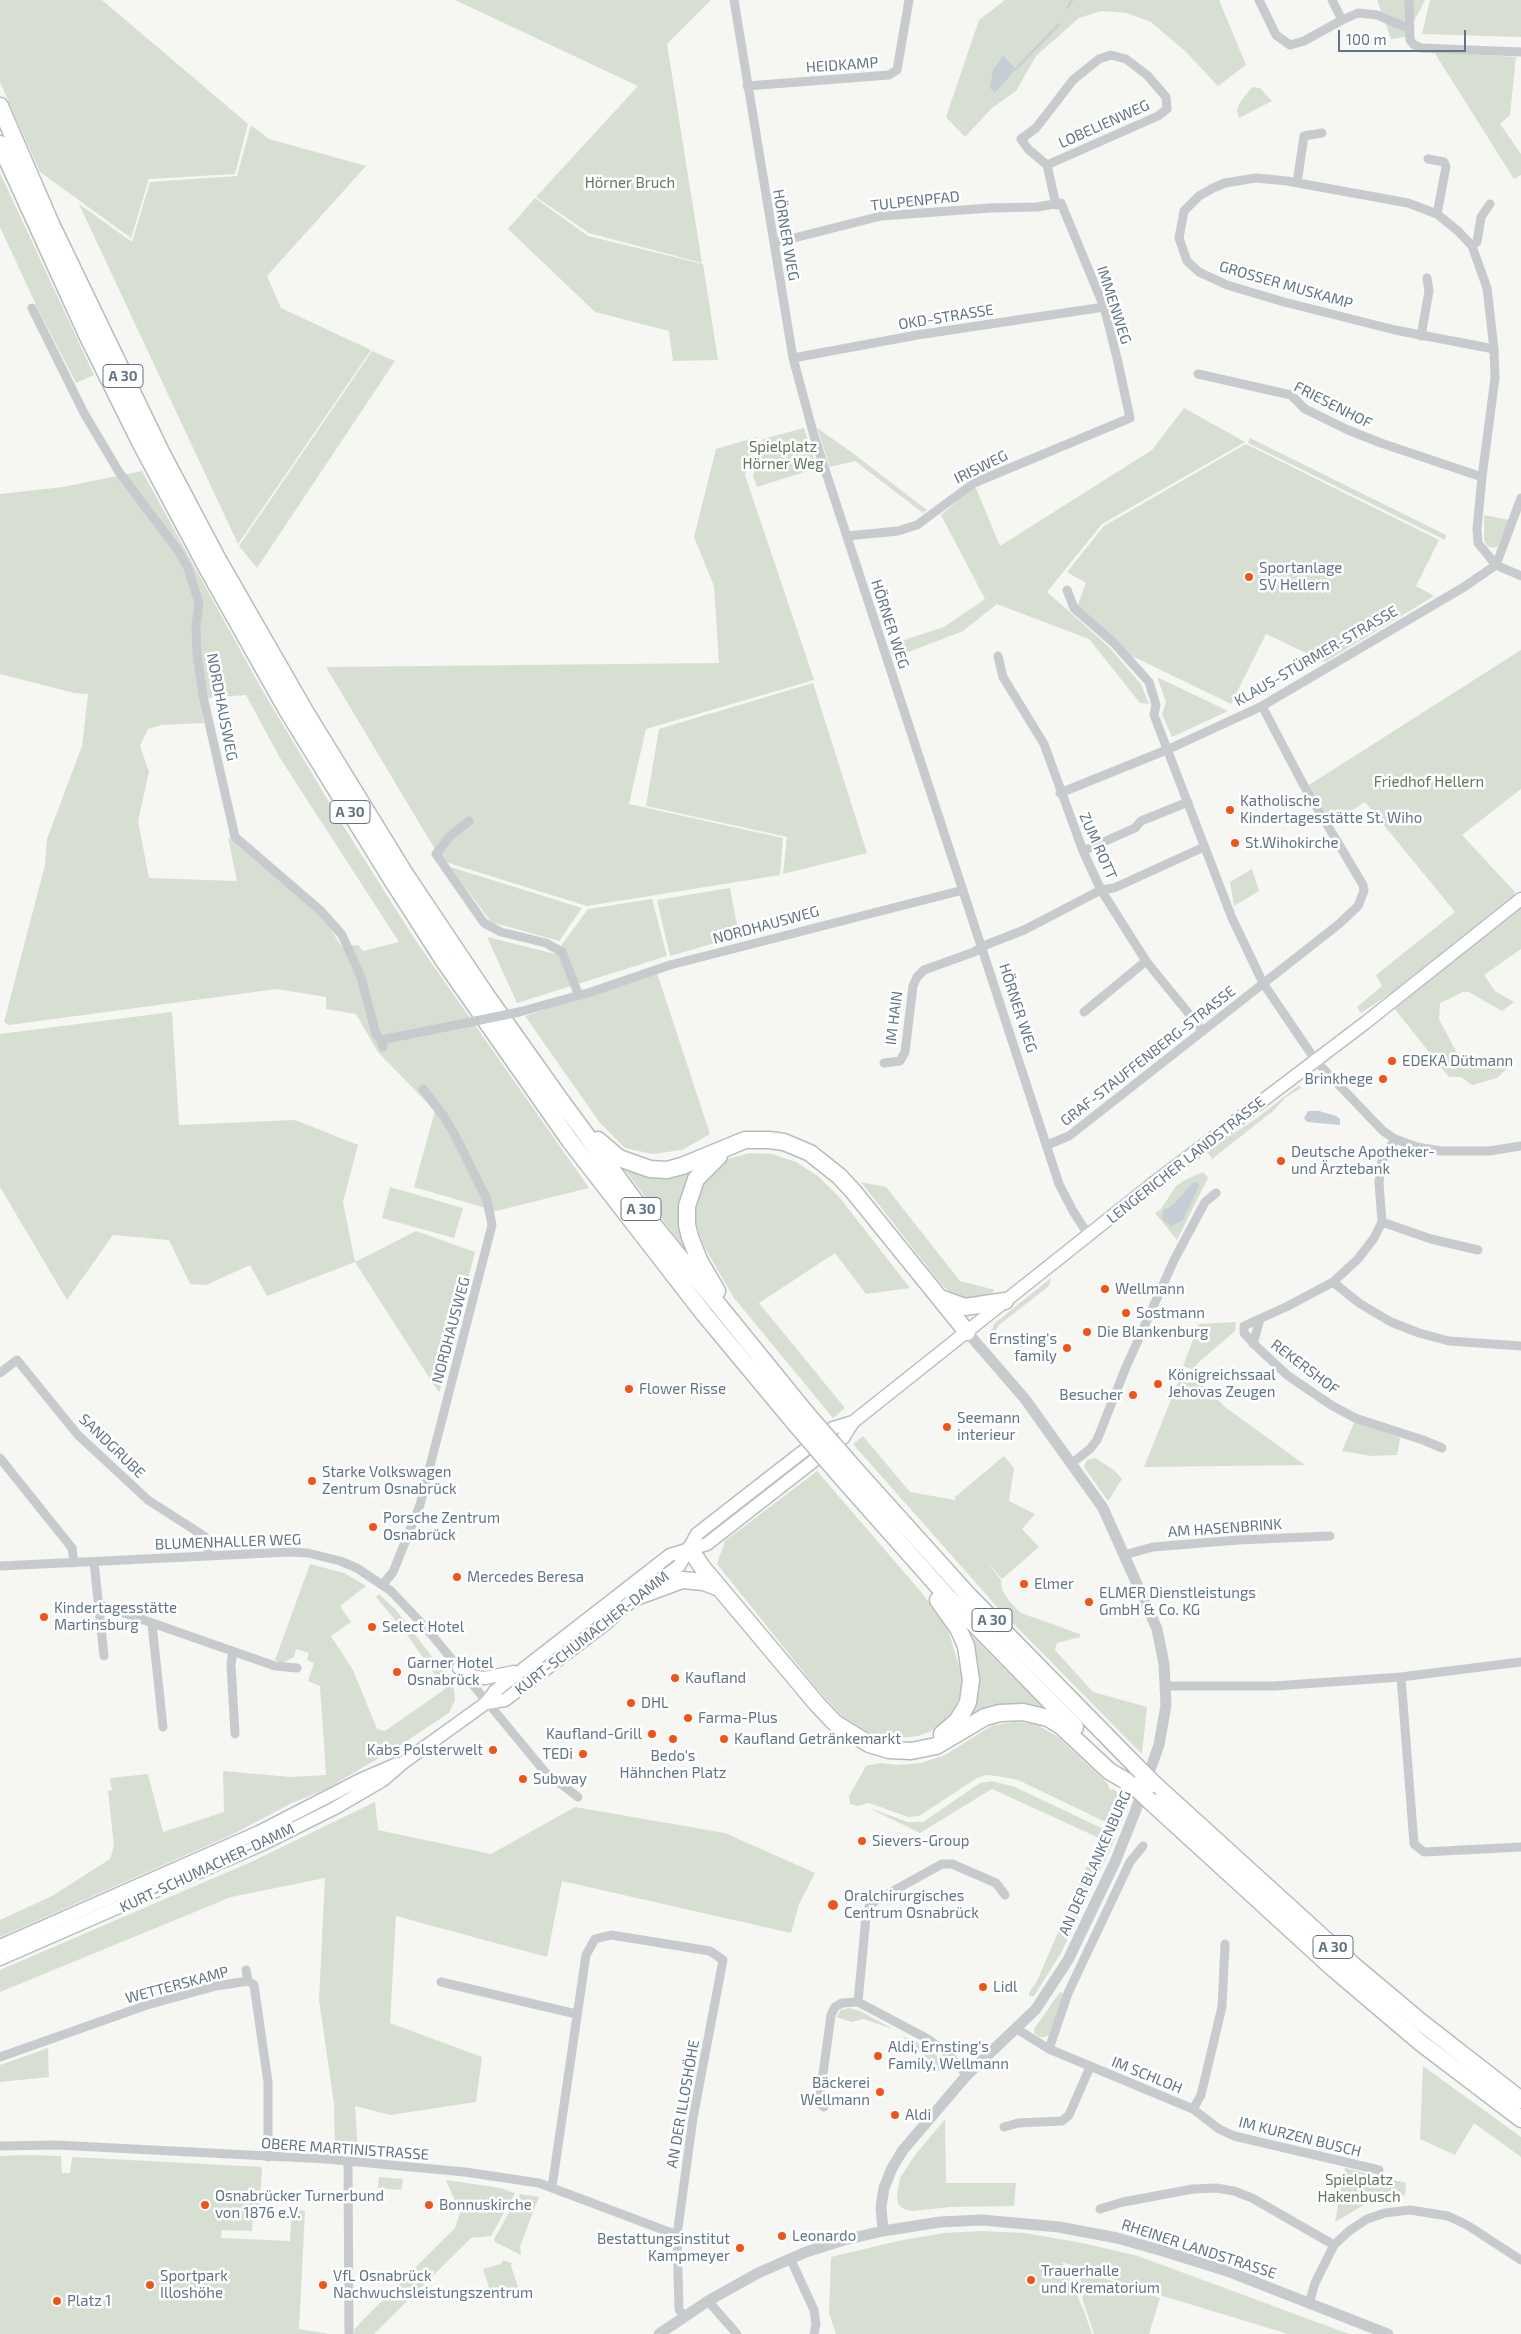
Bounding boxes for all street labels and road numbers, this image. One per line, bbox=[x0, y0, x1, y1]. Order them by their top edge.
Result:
street label: HEIDKAMP bbox=[805, 53, 879, 77]
street label: LOBELIENWEG bbox=[1056, 96, 1152, 152]
street label: TULPENPFAD bbox=[869, 187, 961, 215]
street label: HÖRNER WEG bbox=[769, 188, 803, 282]
street label: GROSSER MUSKAMP bbox=[1217, 257, 1355, 313]
street label: IMMENWEG bbox=[1093, 264, 1135, 346]
street label: OKD-STRASSE bbox=[897, 301, 995, 333]
road number: A 30 bbox=[103, 364, 143, 388]
street label: FRIESENHOF bbox=[1291, 378, 1375, 432]
street label: IRISWEG bbox=[951, 446, 1011, 488]
street label: HÖRNER WEG bbox=[867, 577, 913, 671]
street label: KLAUS-STÜRMER-STRASSE bbox=[1231, 602, 1401, 710]
street label: NORDHAUSWEG bbox=[203, 652, 241, 762]
road number: A 30 bbox=[330, 800, 370, 824]
street label: ZUM ROTT bbox=[1075, 810, 1121, 882]
street label: NORDHAUSWEG bbox=[711, 902, 821, 948]
street label: HÖRNER WEG bbox=[995, 961, 1041, 1055]
street label: GRAF-STAUFFENBERG-STRASSE bbox=[1057, 982, 1239, 1130]
street label: IM HAIN bbox=[882, 990, 906, 1046]
street label: LENGERICHER LANDSTRASSE bbox=[1103, 1093, 1269, 1227]
road number: A 30 bbox=[621, 1198, 661, 1220]
street label: NORDHAUSWEG bbox=[428, 1275, 474, 1385]
street label: REKERSHOF bbox=[1267, 1336, 1343, 1398]
street label: SANDGRUBE bbox=[75, 1410, 149, 1482]
street label: AM HASENBRINK bbox=[1167, 1515, 1283, 1541]
street label: BLUMENHALLER WEG bbox=[154, 1530, 302, 1554]
street label: KURT-SCHUMACHER-DAMM bbox=[511, 1567, 673, 1699]
road number: A 30 bbox=[972, 1608, 1012, 1632]
street label: AN DER BLANKENBURG bbox=[1055, 1788, 1135, 1938]
street label: KURT-SCHUMACHER-DAMM bbox=[117, 1820, 297, 1916]
road number: A 30 bbox=[1313, 1935, 1353, 1958]
street label: WETTERSKAMP bbox=[123, 1963, 231, 2007]
street label: AN DER ILLOSHÖHE bbox=[663, 2038, 703, 2170]
street label: IM SCHLOH bbox=[1109, 2053, 1185, 2097]
street label: IM KURZEN BUSCH bbox=[1237, 2113, 1363, 2161]
street label: OBERE MARTINISTRASSE bbox=[260, 2134, 430, 2164]
street label: RHEINER LANDSTRASSE bbox=[1119, 2215, 1279, 2283]

